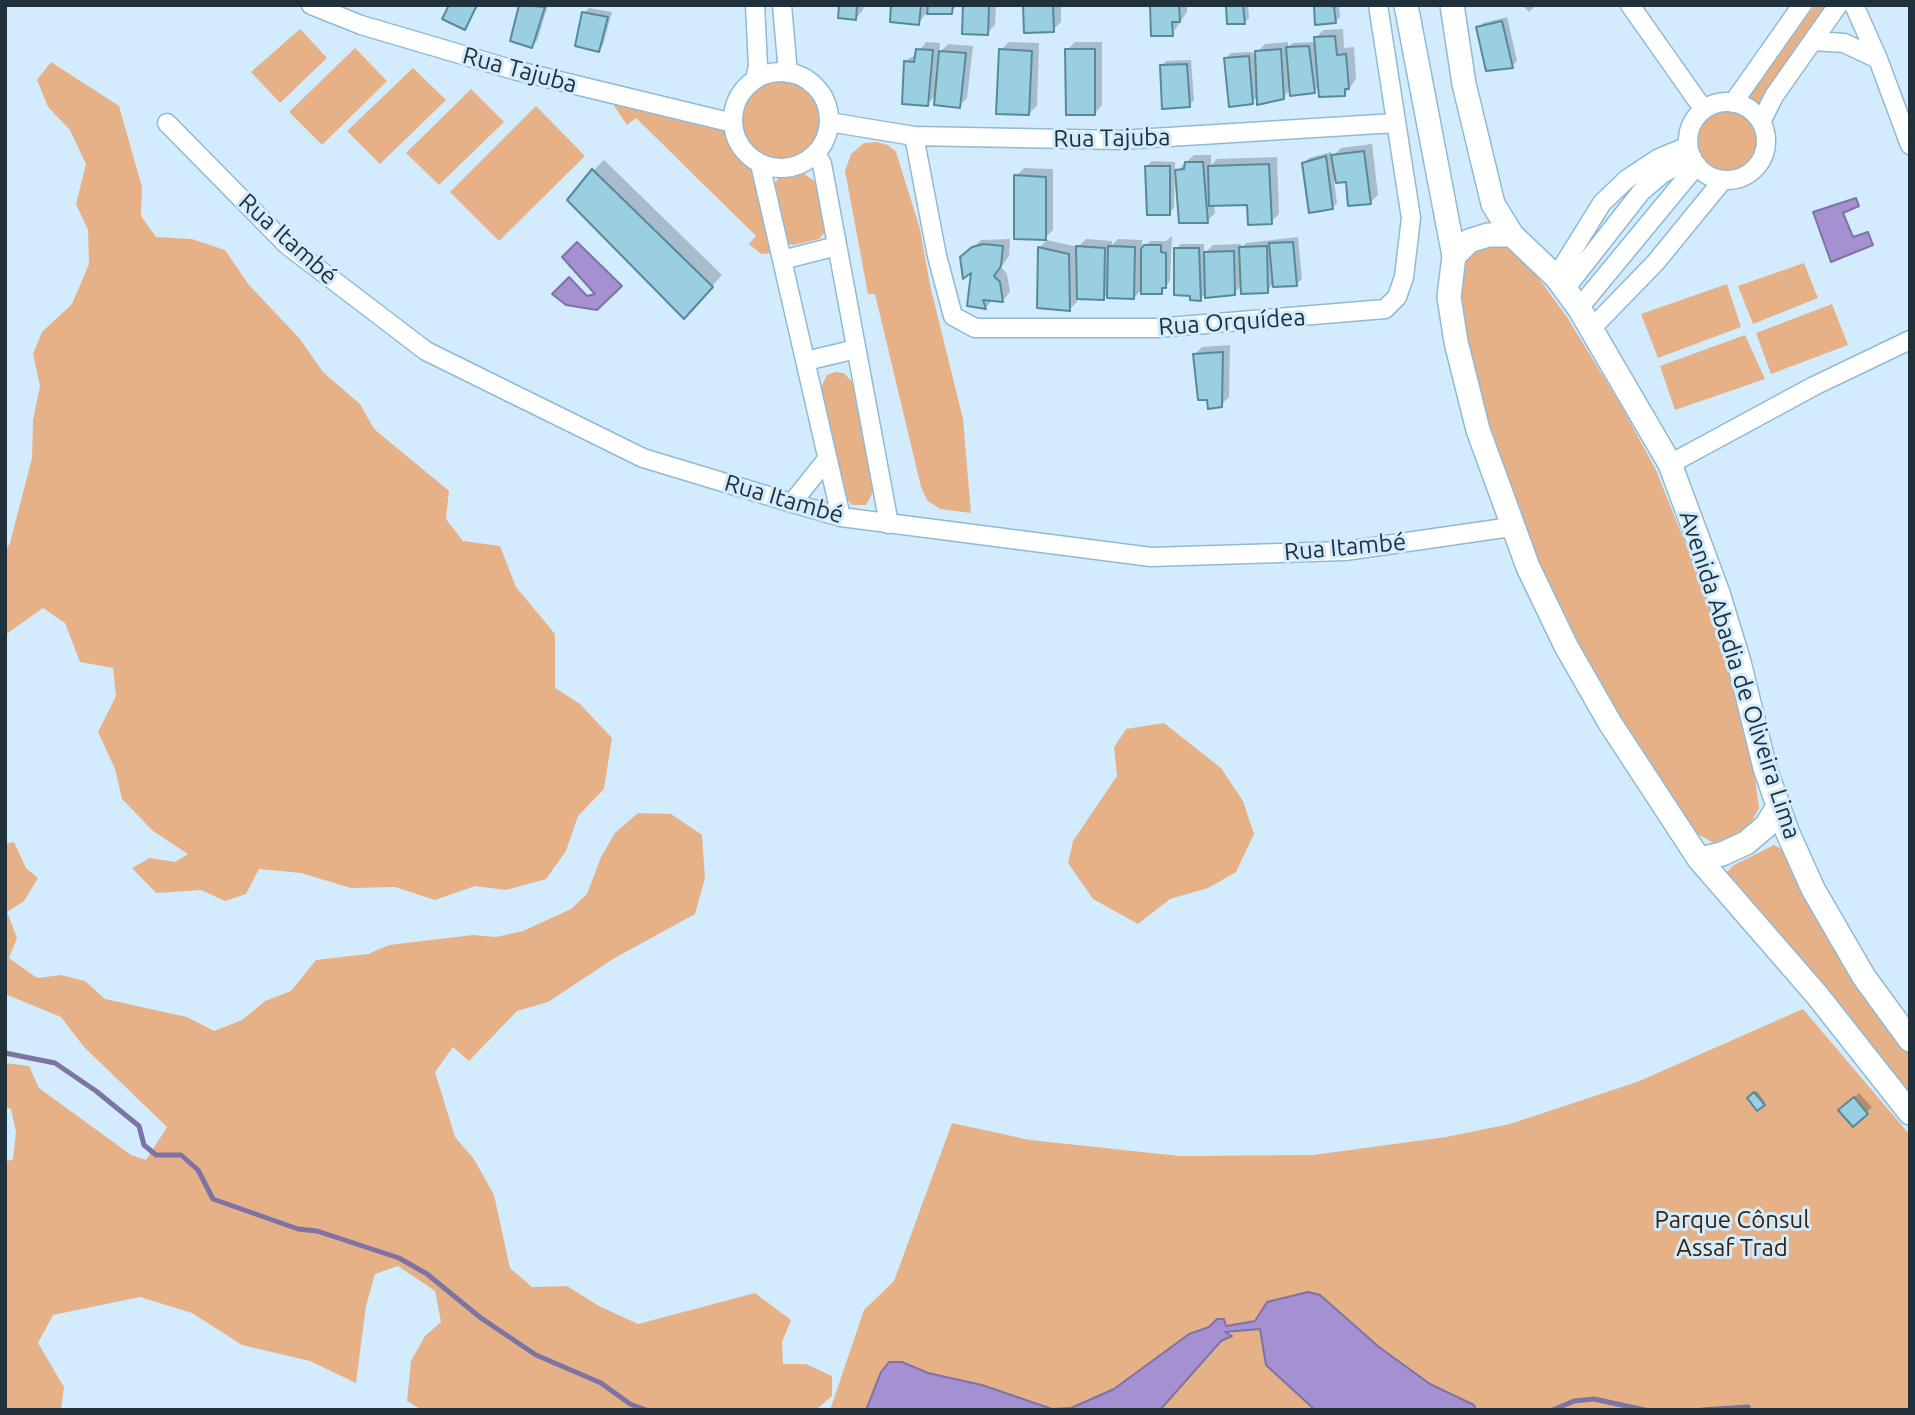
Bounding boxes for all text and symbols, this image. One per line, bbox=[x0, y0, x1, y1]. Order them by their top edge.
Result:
street label: Rua Tajuba bbox=[460, 41, 580, 99]
street label: Rua Tajuba bbox=[1053, 123, 1171, 153]
street label: Rua Itambé bbox=[233, 187, 343, 291]
street label: Rua Orquídea bbox=[1157, 302, 1307, 342]
street label: Rua Itambé bbox=[721, 468, 847, 530]
street label: Avenida Abadia de Oliveira Lima bbox=[1673, 507, 1807, 843]
street label: Rua Itambé bbox=[1283, 527, 1407, 567]
park label: Parque Cônsul Assaf Trad bbox=[1655, 1206, 1809, 1262]

